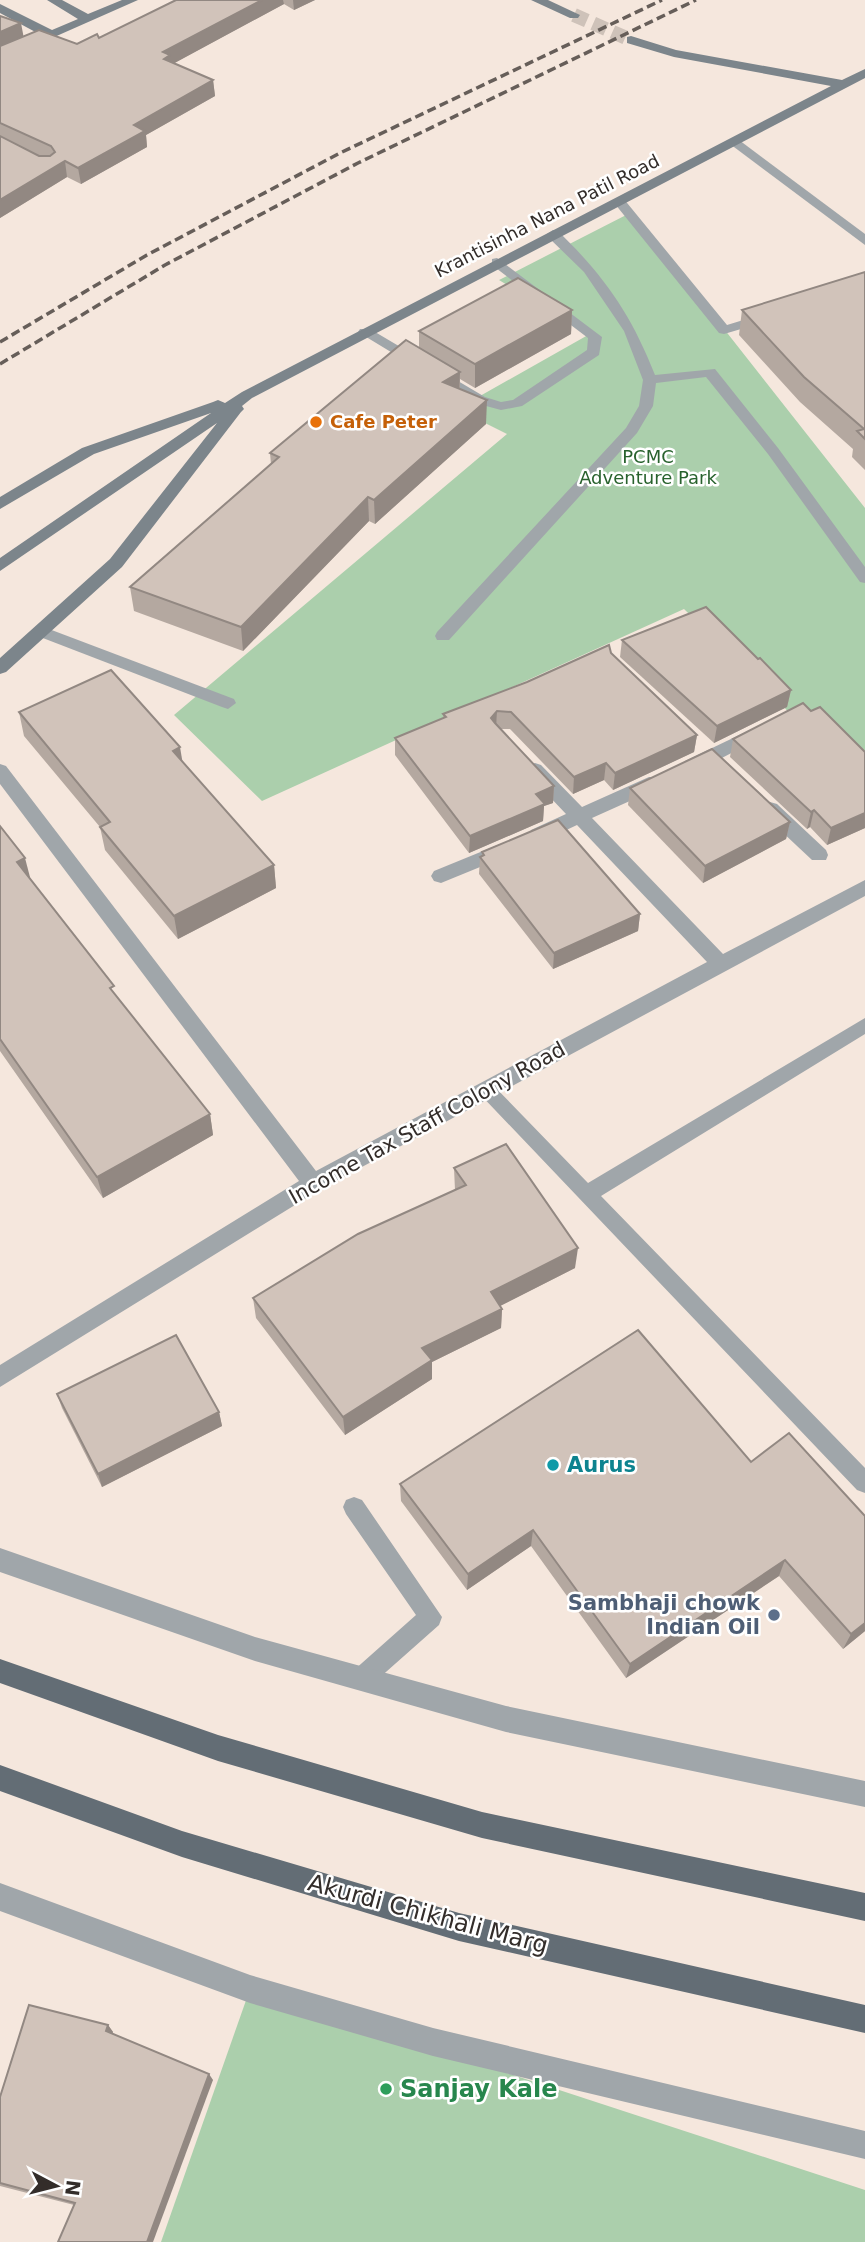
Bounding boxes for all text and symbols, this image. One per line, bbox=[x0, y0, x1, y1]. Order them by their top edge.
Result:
street label: Krantisinha Nana Patil Road bbox=[431, 150, 663, 282]
place label: Cafe Peter bbox=[330, 411, 437, 432]
marker: Cafe Peter bbox=[308, 414, 324, 430]
park label: PCMC Adventure Park bbox=[579, 446, 717, 488]
street label: Income Tax Staff Colony Road bbox=[285, 1037, 569, 1209]
place label: Aurus bbox=[567, 1453, 636, 1477]
marker: Aurus bbox=[545, 1457, 561, 1473]
place label: Sambhaji chowk Indian Oil bbox=[568, 1591, 761, 1639]
marker: Sambhaji chowk Indian Oil bbox=[766, 1607, 782, 1623]
street label: Akurdi Chikhali Marg bbox=[305, 1868, 551, 1960]
place label: Sanjay Kale bbox=[400, 2075, 558, 2103]
marker: Sanjay Kale bbox=[378, 2081, 394, 2097]
north arrow bbox=[21, 2151, 91, 2221]
text: N bbox=[61, 2179, 85, 2197]

